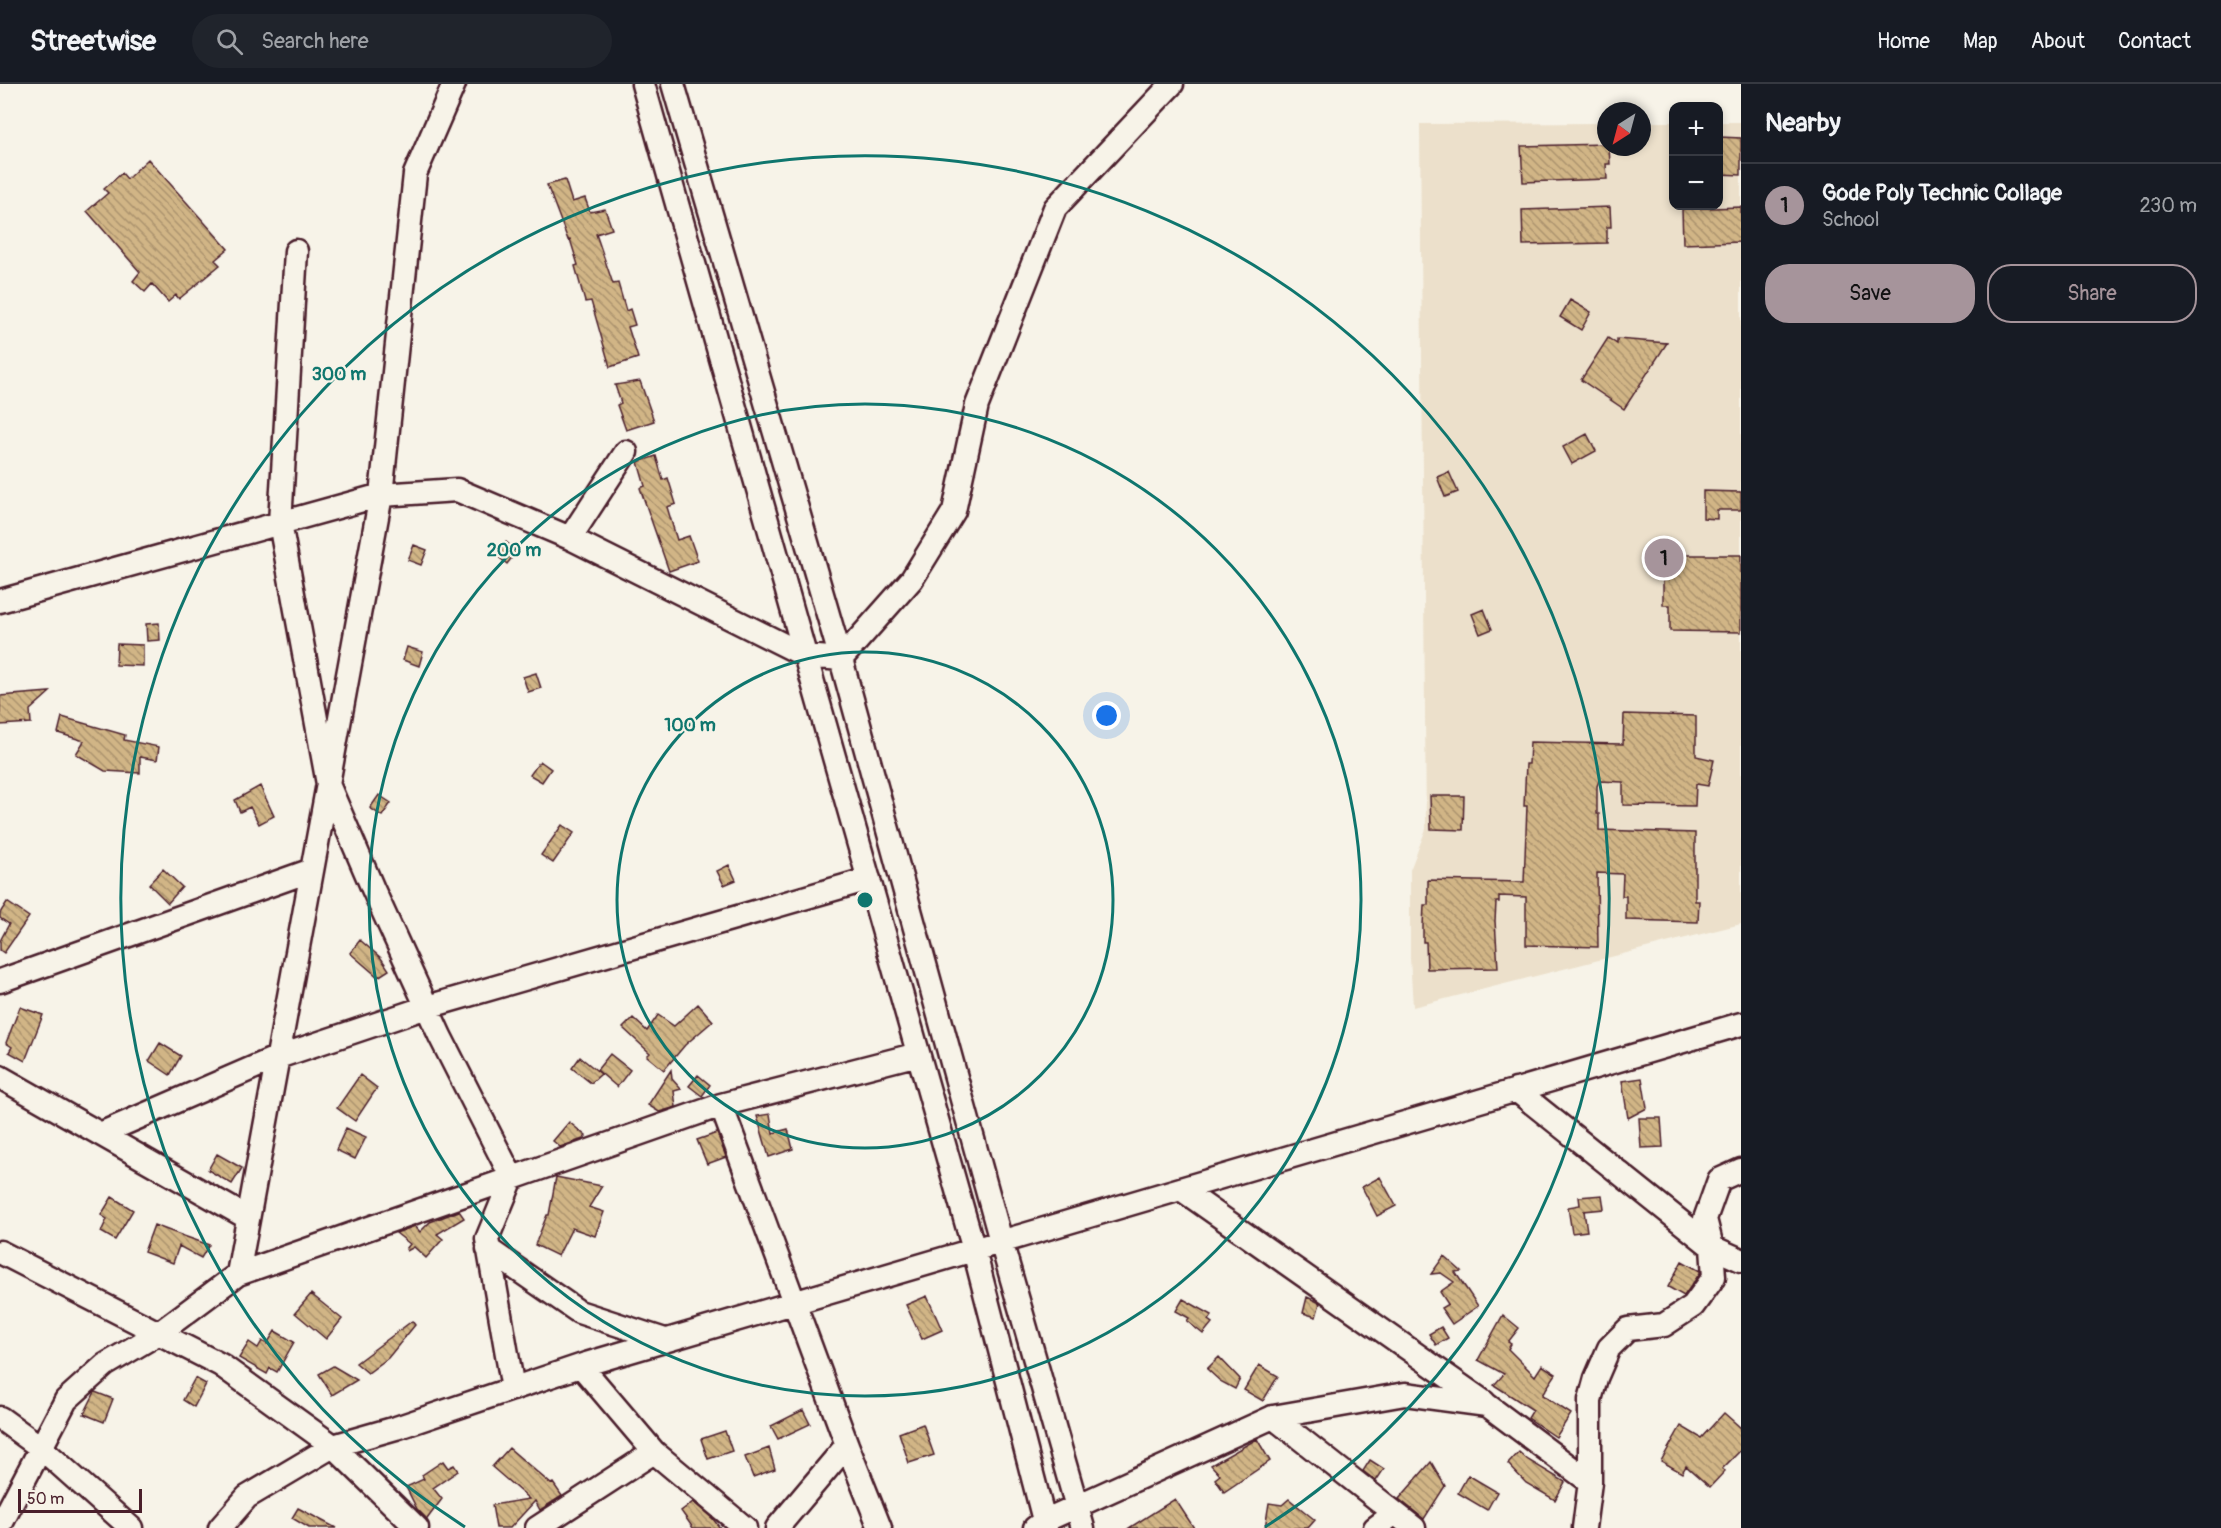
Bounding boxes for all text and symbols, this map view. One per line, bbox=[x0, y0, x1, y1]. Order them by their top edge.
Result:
search box bbox=[192, 14, 612, 68]
text: Streetwise bbox=[30, 24, 156, 59]
icon: search bbox=[213, 25, 246, 58]
text: Search here bbox=[261, 27, 369, 55]
text: Home bbox=[1877, 28, 1930, 55]
text: Map bbox=[1963, 28, 1998, 55]
text: About bbox=[2031, 28, 2085, 55]
text: Contact bbox=[2118, 28, 2191, 55]
north arrow bbox=[1597, 102, 1651, 156]
map controls bbox=[1669, 102, 1723, 210]
button: + bbox=[1669, 102, 1723, 156]
text: Nearby bbox=[1765, 107, 1841, 139]
button: − bbox=[1669, 156, 1723, 210]
text: Gode Poly Technic Collage bbox=[1822, 179, 2062, 207]
text: 1 bbox=[1781, 193, 1788, 218]
text: 230 m bbox=[2140, 193, 2197, 218]
text: School bbox=[1822, 207, 1879, 232]
button: Save bbox=[1765, 264, 1975, 323]
button: Share bbox=[1987, 264, 2197, 323]
text: 300 m bbox=[312, 363, 366, 386]
pin: 1 bbox=[1644, 536, 1684, 580]
text: 200 m bbox=[487, 539, 541, 562]
your location bbox=[1092, 701, 1121, 730]
text: 100 m bbox=[664, 714, 716, 737]
centre of rings bbox=[855, 890, 875, 910]
scale bar bbox=[18, 1486, 142, 1514]
text: 50 m bbox=[27, 1489, 64, 1509]

